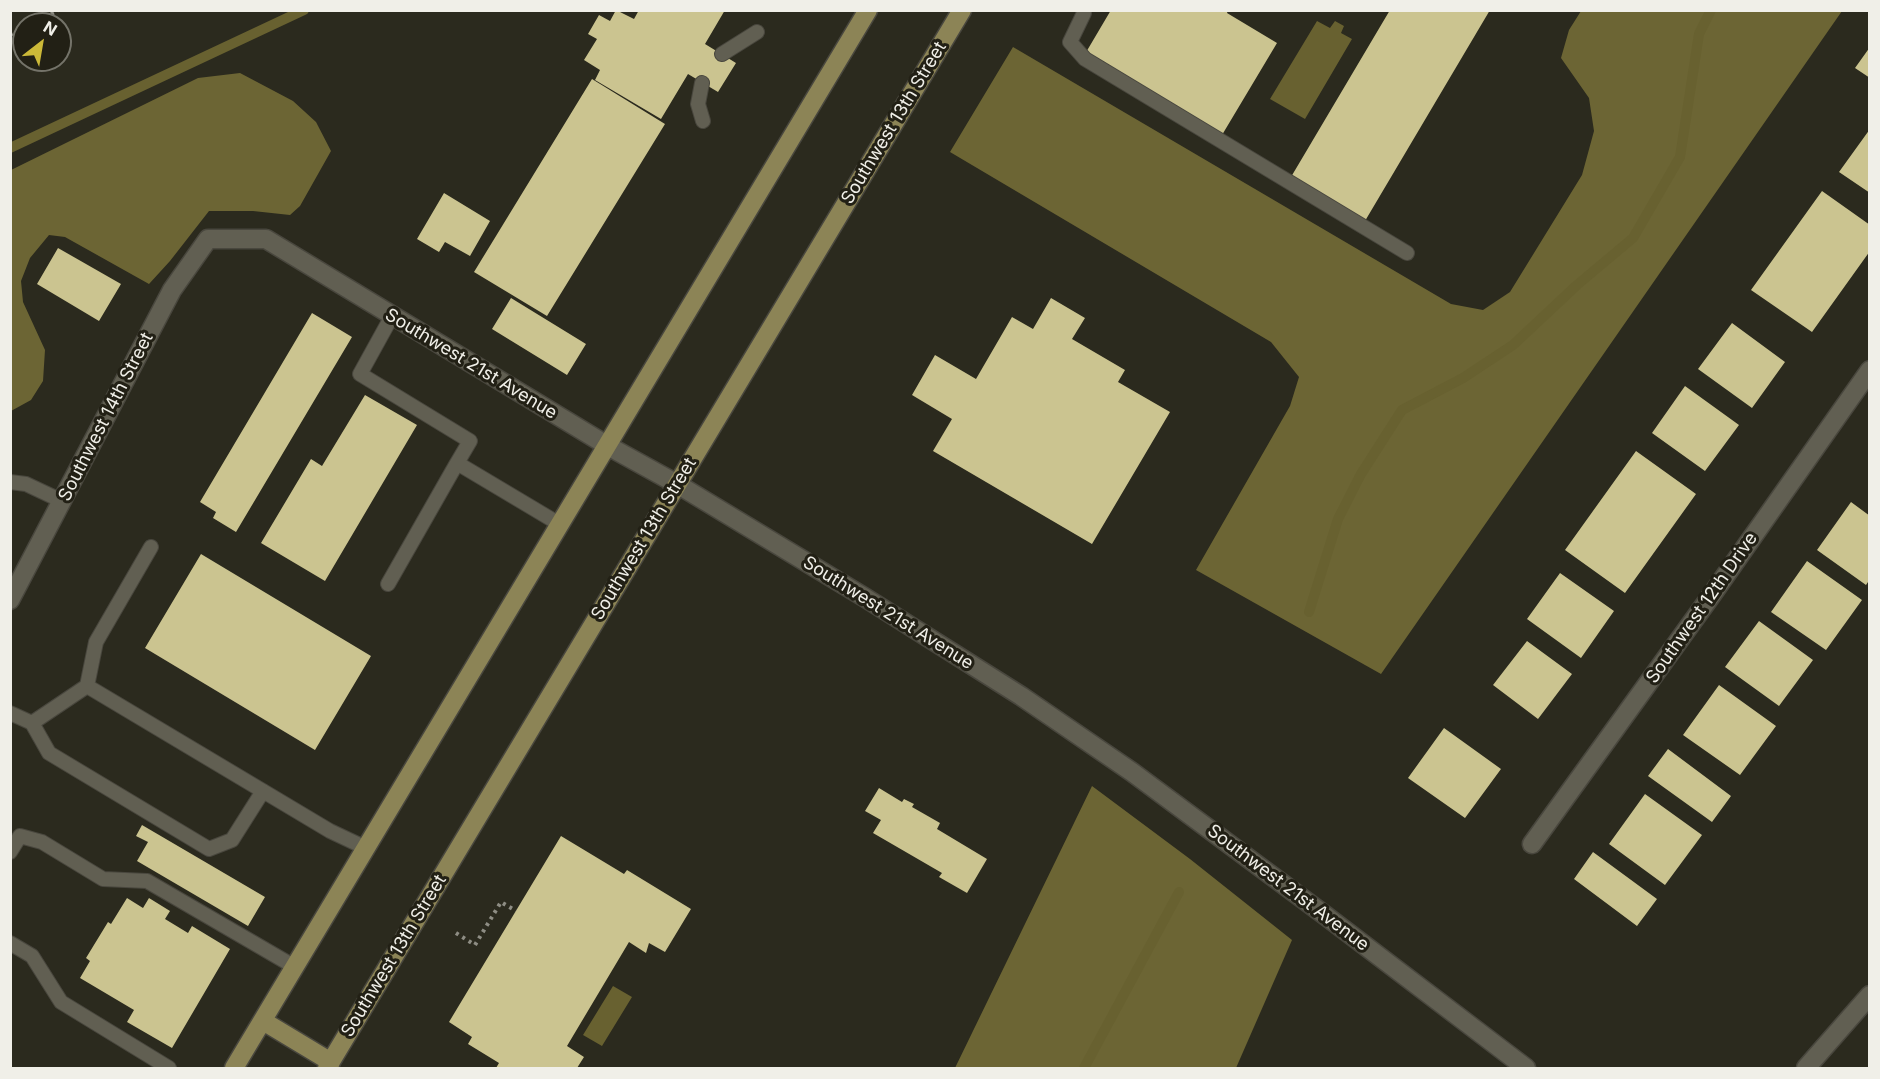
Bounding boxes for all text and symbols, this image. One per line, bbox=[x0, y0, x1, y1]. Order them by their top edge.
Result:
north arrow bbox=[12, 12, 72, 72]
text: N bbox=[40, 17, 61, 40]
street label: Southwest 13th Street bbox=[837, 38, 951, 208]
street label: Southwest 21st Avenue bbox=[381, 304, 561, 424]
street label: Southwest 14th Street bbox=[54, 329, 158, 505]
street label: Southwest 13th Street bbox=[587, 454, 701, 624]
street label: Southwest 12th Drive bbox=[1642, 528, 1762, 688]
street label: Southwest 21st Avenue bbox=[799, 552, 977, 674]
street label: Southwest 21st Avenue bbox=[1203, 820, 1373, 956]
street label: Southwest 13th Street bbox=[337, 871, 451, 1041]

